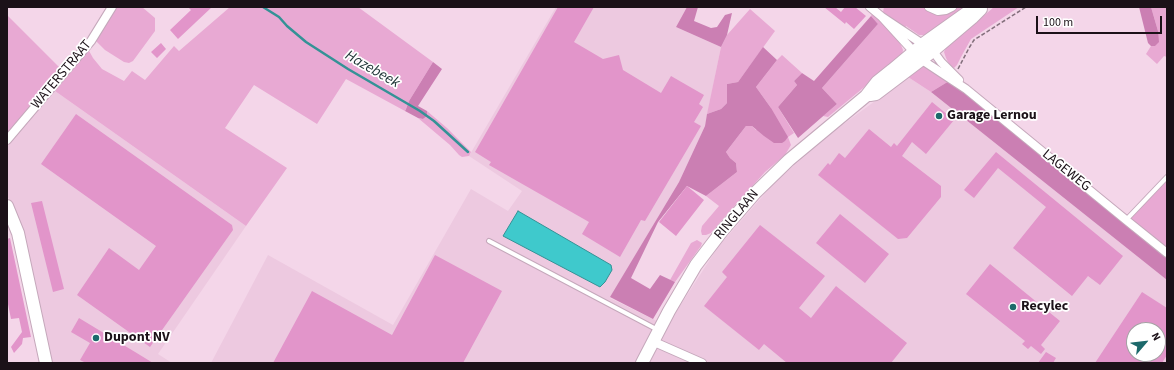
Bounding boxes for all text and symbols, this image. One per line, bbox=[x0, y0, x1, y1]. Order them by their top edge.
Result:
scale bar bbox=[1038, 8, 1164, 34]
text: 100 m bbox=[1043, 14, 1073, 31]
street label: WATERSTRAAT bbox=[28, 37, 96, 113]
water label: Hazebeek bbox=[341, 47, 403, 93]
place label: Garage Lernou bbox=[947, 108, 1037, 124]
marker: Garage Lernou bbox=[934, 111, 944, 121]
street label: LAGEWEG bbox=[1038, 146, 1094, 196]
street label: RINGLAAN bbox=[711, 186, 763, 244]
place label: Recylec bbox=[1021, 299, 1068, 315]
marker: Recylec bbox=[1008, 302, 1018, 312]
north arrow bbox=[1126, 322, 1166, 362]
place label: Dupont NV bbox=[104, 330, 170, 346]
text: N bbox=[1148, 330, 1164, 343]
marker: Dupont NV bbox=[91, 333, 101, 343]

